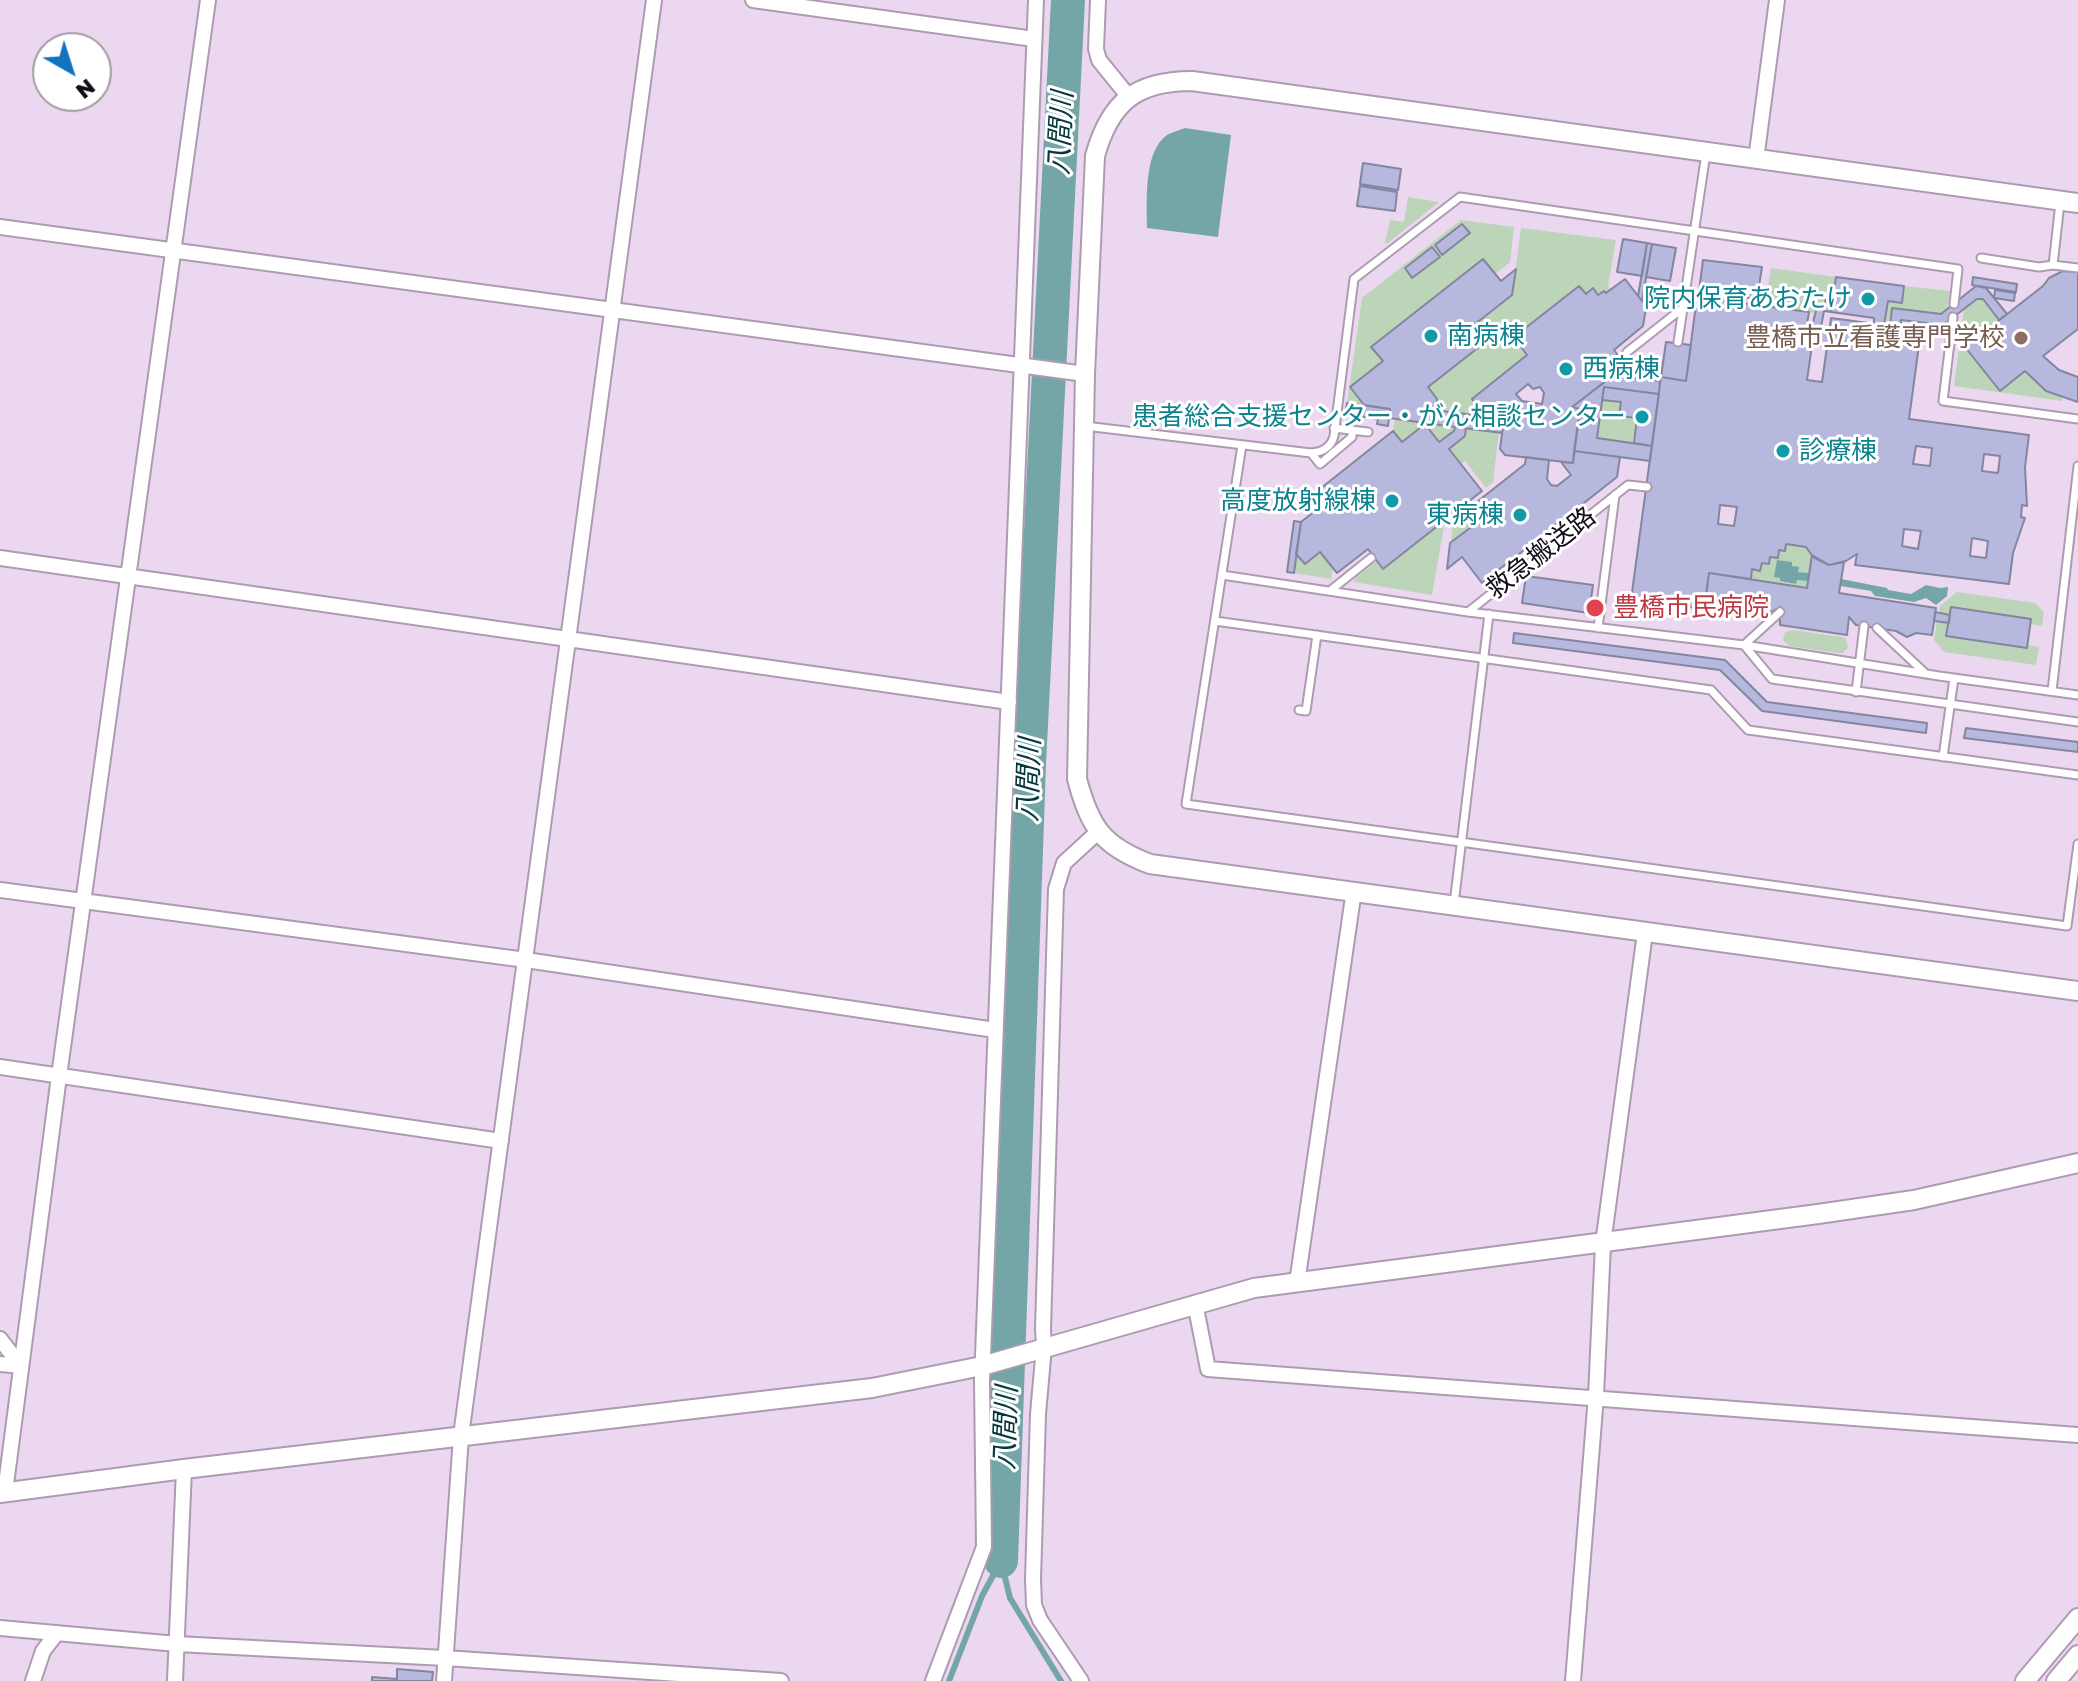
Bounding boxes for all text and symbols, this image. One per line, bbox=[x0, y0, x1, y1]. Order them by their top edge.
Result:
north arrow bbox=[32, 32, 112, 112]
text: N bbox=[71, 74, 101, 105]
water label: 八間川 bbox=[1042, 90, 1080, 176]
place label: 院内保育あおたけ bbox=[1644, 283, 1852, 315]
marker: 院内保育あおたけ bbox=[1859, 290, 1877, 308]
place label: 南病棟 bbox=[1447, 320, 1525, 352]
place label: 豊橋市立看護専門学校 bbox=[1745, 322, 2005, 354]
marker: 南病棟 bbox=[1422, 327, 1440, 345]
marker: 豊橋市立看護専門学校 bbox=[2012, 329, 2030, 347]
place label: 西病棟 bbox=[1582, 353, 1660, 385]
marker: 西病棟 bbox=[1557, 360, 1575, 378]
place label: 患者総合支援センター・がん相談センター bbox=[1132, 401, 1626, 433]
marker: 患者総合支援センター・がん相談センター bbox=[1633, 408, 1651, 426]
place label: 診療棟 bbox=[1799, 435, 1877, 467]
marker: 診療棟 bbox=[1774, 442, 1792, 460]
place label: 高度放射線棟 bbox=[1220, 485, 1376, 517]
marker: 高度放射線棟 bbox=[1383, 492, 1401, 510]
place label: 東病棟 bbox=[1426, 499, 1504, 531]
street label: 救急搬送路 bbox=[1480, 501, 1602, 605]
marker: 東病棟 bbox=[1511, 506, 1529, 524]
place label: 豊橋市民病院 bbox=[1613, 592, 1769, 624]
marker: 豊橋市民病院 bbox=[1584, 597, 1606, 619]
water label: 八間川 bbox=[1011, 737, 1047, 823]
water label: 八間川 bbox=[988, 1385, 1024, 1471]

